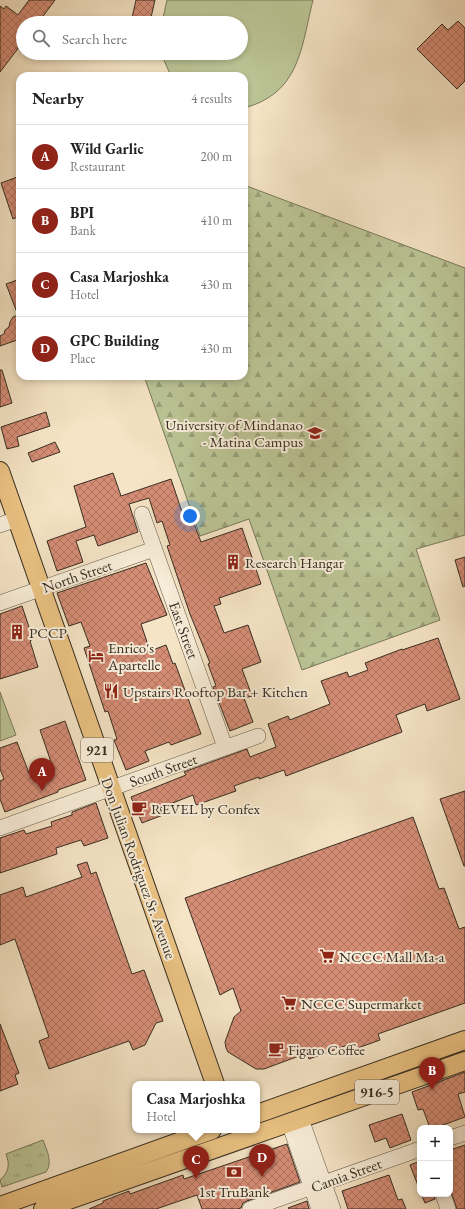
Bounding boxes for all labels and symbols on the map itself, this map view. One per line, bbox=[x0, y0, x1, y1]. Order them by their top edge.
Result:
place label: University of Mindanao - Matina Campus bbox=[165, 415, 303, 451]
school or university icon: University of Mindanao - Matina Campus bbox=[306, 424, 324, 442]
your location bbox=[180, 506, 200, 526]
building icon: Research Hangar bbox=[224, 553, 242, 571]
place label: Research Hangar bbox=[245, 553, 344, 572]
street label: North Street bbox=[40, 555, 115, 597]
street label: East Street bbox=[165, 599, 203, 662]
building icon: PCCP bbox=[8, 623, 26, 641]
place label: PCCP bbox=[29, 623, 67, 642]
place label: Enrico's Apartelle bbox=[107, 638, 161, 674]
hotel icon: Enrico's Apartelle bbox=[87, 647, 105, 665]
restaurant icon: Upstairs Rooftop Bar + Kitchen bbox=[102, 682, 120, 700]
place label: Upstairs Rooftop Bar + Kitchen bbox=[123, 682, 308, 701]
road number: 921 bbox=[81, 738, 113, 762]
street label: South Street bbox=[127, 749, 200, 791]
pin: A bbox=[29, 758, 55, 791]
street label: Don Julian Rodriguez Sr. Avenue bbox=[97, 775, 181, 961]
cafe icon: REVEL by Confex bbox=[130, 799, 148, 817]
place label: REVEL by Confex bbox=[151, 799, 260, 818]
supermarket icon: NCCC Mall Ma-a bbox=[318, 947, 336, 965]
place label: NCCC Mall Ma-a bbox=[339, 947, 445, 966]
supermarket icon: NCCC Supermarket bbox=[280, 994, 298, 1012]
place label: NCCC Supermarket bbox=[301, 994, 422, 1013]
cafe icon: Figaro Coffee bbox=[267, 1040, 285, 1058]
place label: Figaro Coffee bbox=[288, 1040, 365, 1059]
pin: B bbox=[419, 1057, 445, 1090]
road number: 916-5 bbox=[355, 1080, 399, 1104]
pin: D bbox=[249, 1144, 275, 1177]
pin: C bbox=[183, 1146, 209, 1179]
street label: Camia Street bbox=[308, 1153, 384, 1197]
bank icon: 1st TruBank bbox=[225, 1163, 243, 1181]
place label: 1st TruBank bbox=[199, 1182, 270, 1201]

